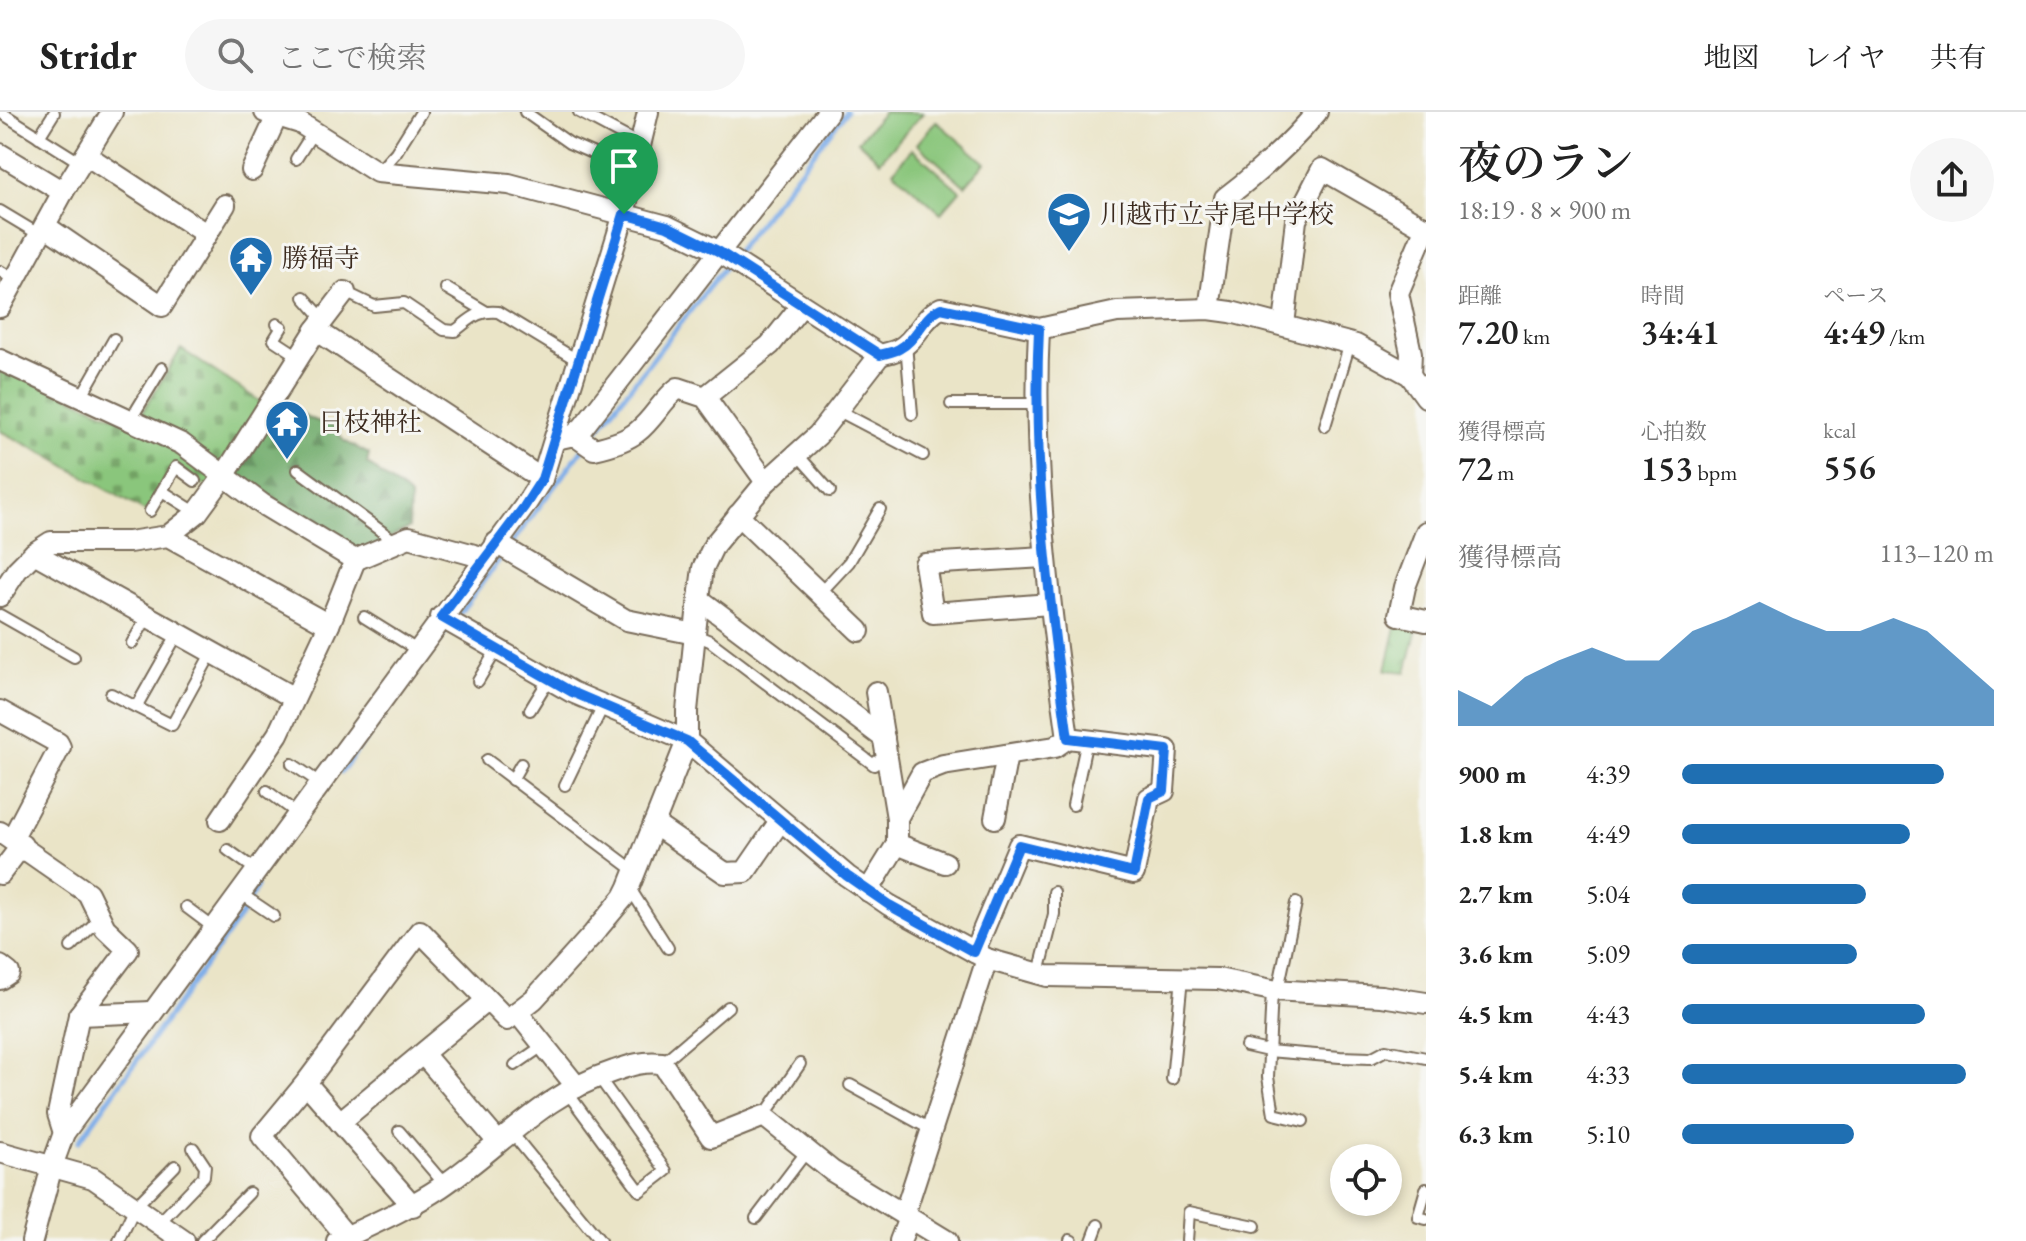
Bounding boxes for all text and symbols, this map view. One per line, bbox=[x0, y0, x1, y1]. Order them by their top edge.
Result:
search box bbox=[185, 19, 745, 91]
text: Stridr bbox=[40, 31, 137, 80]
icon: search bbox=[213, 33, 257, 77]
text: ここで検索 bbox=[277, 38, 427, 77]
text: 地図 bbox=[1703, 39, 1759, 75]
text: レイヤ bbox=[1803, 39, 1886, 75]
text: 共有 bbox=[1930, 39, 1986, 75]
pin bbox=[590, 132, 658, 214]
text: 夜のラン bbox=[1458, 134, 1634, 191]
button: share bbox=[1910, 138, 1994, 222]
icon: arrive bbox=[602, 144, 646, 188]
school or university icon: 川越市立寺尾中学校 bbox=[1045, 190, 1093, 253]
text: 18:19 · 8 × 900 m bbox=[1458, 193, 1631, 227]
place label: 川越市立寺尾中学校 bbox=[1100, 197, 1334, 231]
temple icon: 勝福寺 bbox=[227, 234, 275, 297]
place label: 勝福寺 bbox=[282, 241, 360, 275]
text: 距離 bbox=[1458, 281, 1502, 310]
text: 時間 bbox=[1641, 281, 1685, 310]
text: ペース bbox=[1823, 281, 1888, 310]
text: 7.20 bbox=[1458, 310, 1519, 354]
text: 34:41 bbox=[1641, 310, 1720, 354]
text: 4:49 bbox=[1823, 310, 1885, 354]
text: km bbox=[1519, 322, 1550, 351]
text: /km bbox=[1885, 322, 1926, 351]
temple icon: 日枝神社 bbox=[263, 398, 311, 461]
place label: 日枝神社 bbox=[318, 405, 422, 439]
text: kcal bbox=[1823, 416, 1856, 445]
text: 獲得標高 bbox=[1458, 417, 1546, 446]
text: 心拍数 bbox=[1641, 417, 1707, 446]
text: 556 bbox=[1823, 445, 1876, 489]
text: 72 bbox=[1458, 446, 1493, 490]
text: 153 bbox=[1641, 446, 1693, 490]
text: m bbox=[1493, 458, 1514, 487]
text: bpm bbox=[1693, 458, 1737, 487]
text: 113–120 m bbox=[1879, 536, 1994, 570]
text: 獲得標高 bbox=[1458, 540, 1562, 574]
text: 900 m bbox=[1458, 757, 1526, 791]
text: 4:39 bbox=[1586, 757, 1630, 791]
text: 1.8 km bbox=[1458, 817, 1533, 851]
text: 4:49 bbox=[1586, 817, 1630, 851]
text: 2.7 km bbox=[1458, 877, 1533, 911]
text: 5:04 bbox=[1586, 877, 1630, 911]
text: 3.6 km bbox=[1458, 937, 1533, 971]
text: 5:09 bbox=[1586, 937, 1630, 971]
text: 4.5 km bbox=[1458, 997, 1533, 1031]
text: 4:43 bbox=[1586, 997, 1630, 1031]
text: 5.4 km bbox=[1458, 1057, 1533, 1091]
text: 4:33 bbox=[1586, 1057, 1630, 1091]
text: 6.3 km bbox=[1458, 1117, 1533, 1151]
text: 5:10 bbox=[1586, 1117, 1630, 1151]
map controls bbox=[1330, 1144, 1402, 1216]
button: locate bbox=[1330, 1144, 1402, 1216]

